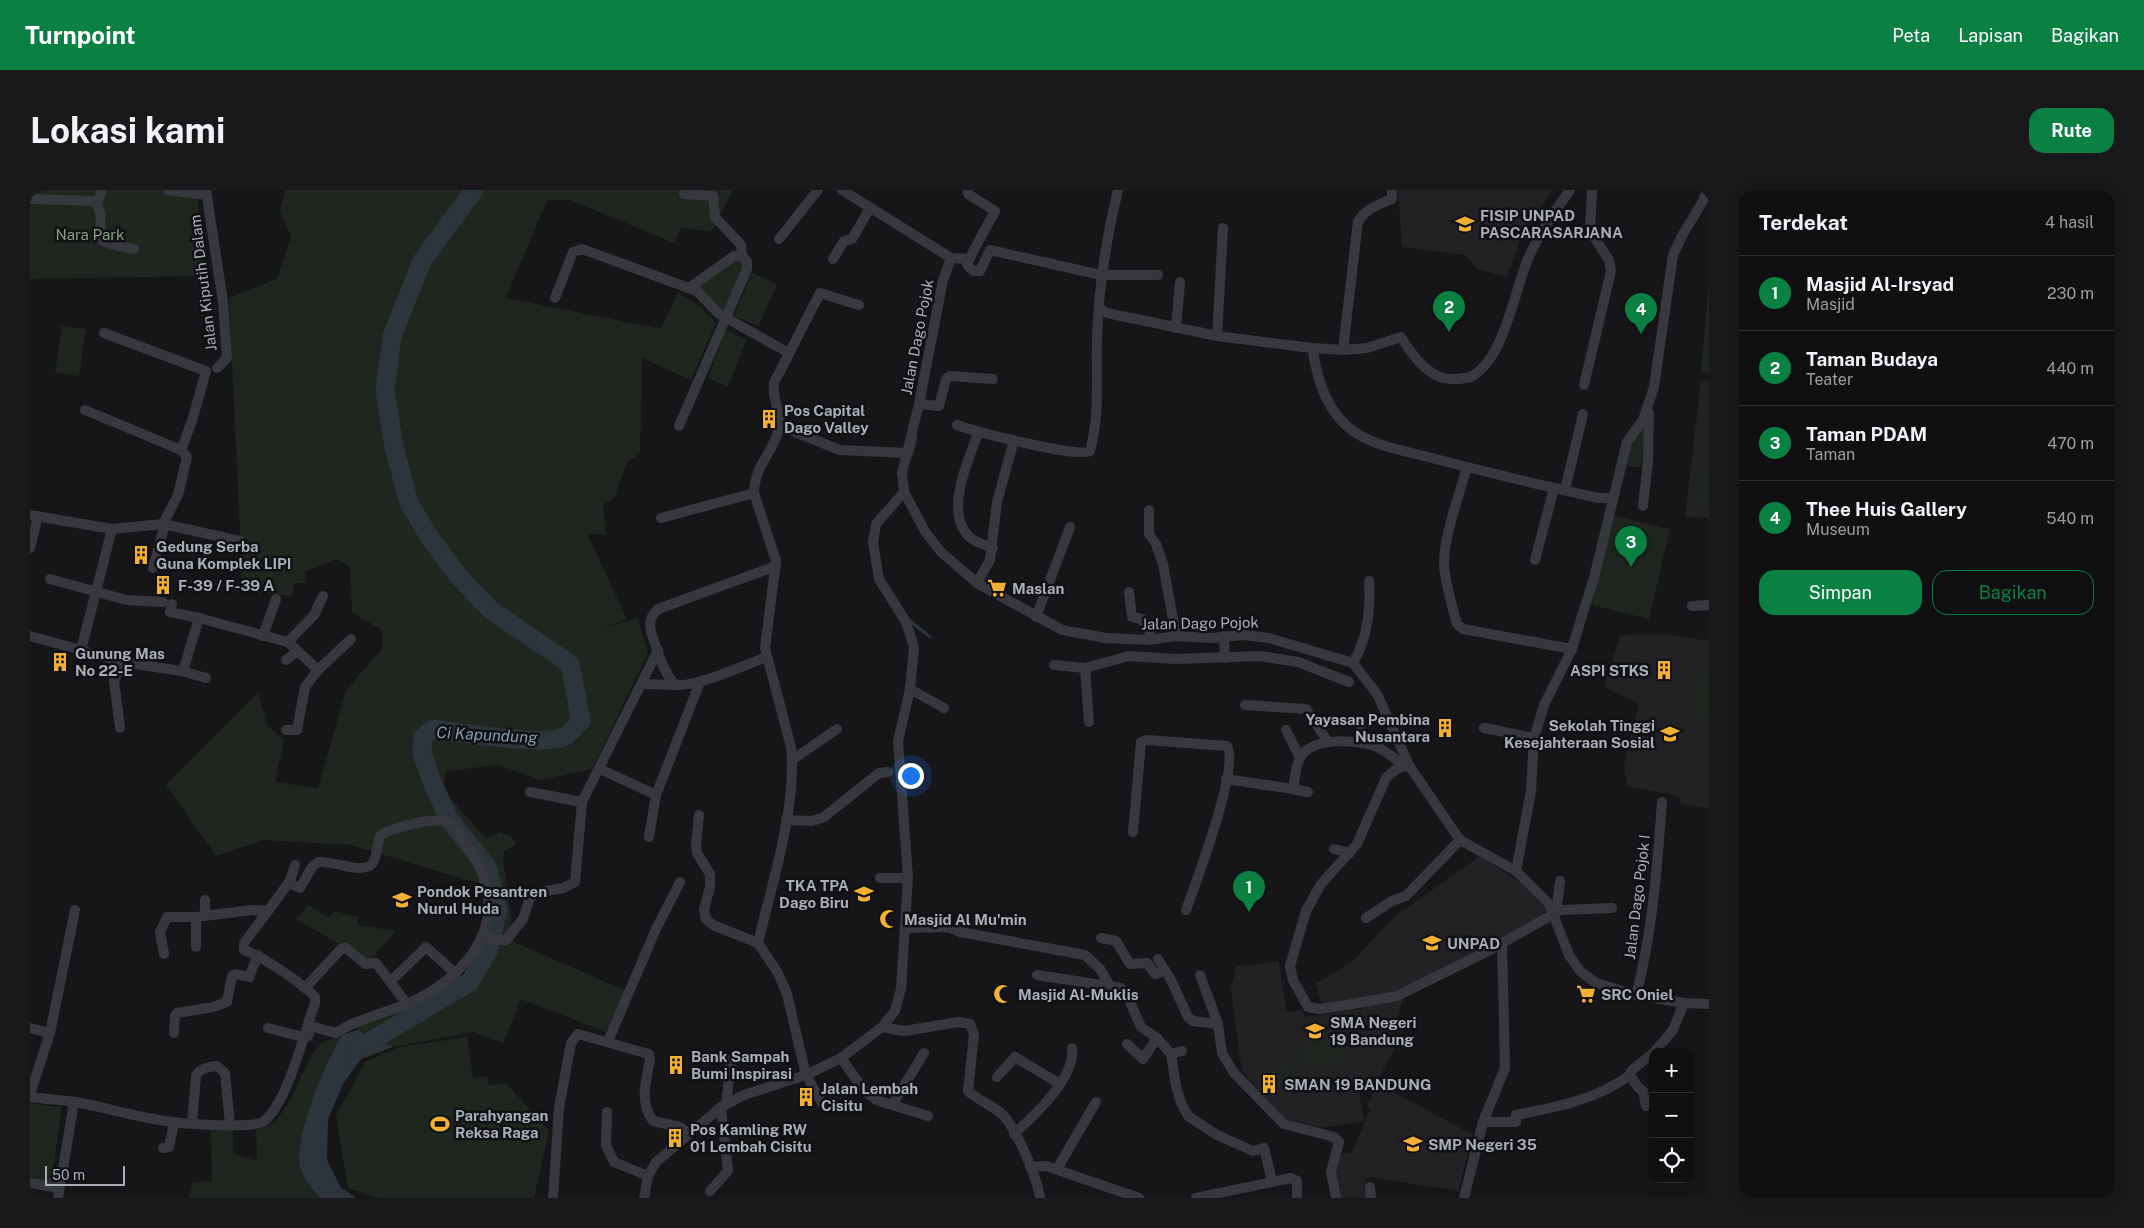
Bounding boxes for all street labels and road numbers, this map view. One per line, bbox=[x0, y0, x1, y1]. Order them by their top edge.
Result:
street label: Jalan Kiputih Dalam bbox=[186, 214, 220, 352]
street label: Jalan Dago Pojok bbox=[897, 278, 937, 396]
street label: Jalan Dago Pojok bbox=[1141, 613, 1259, 633]
street label: Jalan Dago Pojok I bbox=[1621, 834, 1653, 960]

